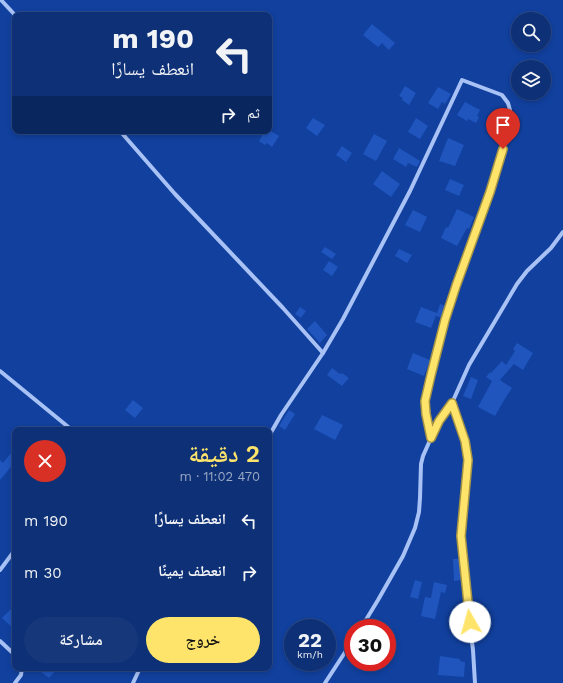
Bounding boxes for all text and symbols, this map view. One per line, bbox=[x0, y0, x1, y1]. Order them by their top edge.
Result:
map controls bbox=[511, 12, 551, 100]
button: search bbox=[511, 12, 551, 52]
text: 190 m bbox=[112, 22, 194, 55]
icon: left bbox=[208, 28, 260, 80]
text: انعطف يسارًا bbox=[111, 58, 194, 79]
button: layers bbox=[511, 60, 551, 100]
icon: right bbox=[217, 104, 239, 126]
text: ثم bbox=[247, 104, 260, 122]
pin bbox=[486, 108, 520, 149]
icon: arrive bbox=[492, 114, 514, 136]
button: close bbox=[24, 440, 66, 482]
text: 2 دقيقة bbox=[189, 440, 260, 468]
text: 470 m · 11:02 bbox=[180, 469, 260, 484]
text: انعطف يسارًا bbox=[154, 510, 226, 528]
icon: left bbox=[238, 510, 260, 532]
text: 190 m bbox=[24, 512, 68, 530]
text: انعطف يمينًا bbox=[158, 562, 226, 580]
icon: right bbox=[238, 562, 260, 584]
text: 30 m bbox=[24, 564, 62, 582]
position arrow bbox=[449, 601, 491, 643]
button: مشاركة bbox=[24, 617, 138, 663]
button: خروج bbox=[146, 617, 260, 663]
speed limit sign: 30 bbox=[344, 619, 396, 671]
text: 22 bbox=[298, 628, 322, 652]
text: km/h bbox=[297, 649, 323, 660]

